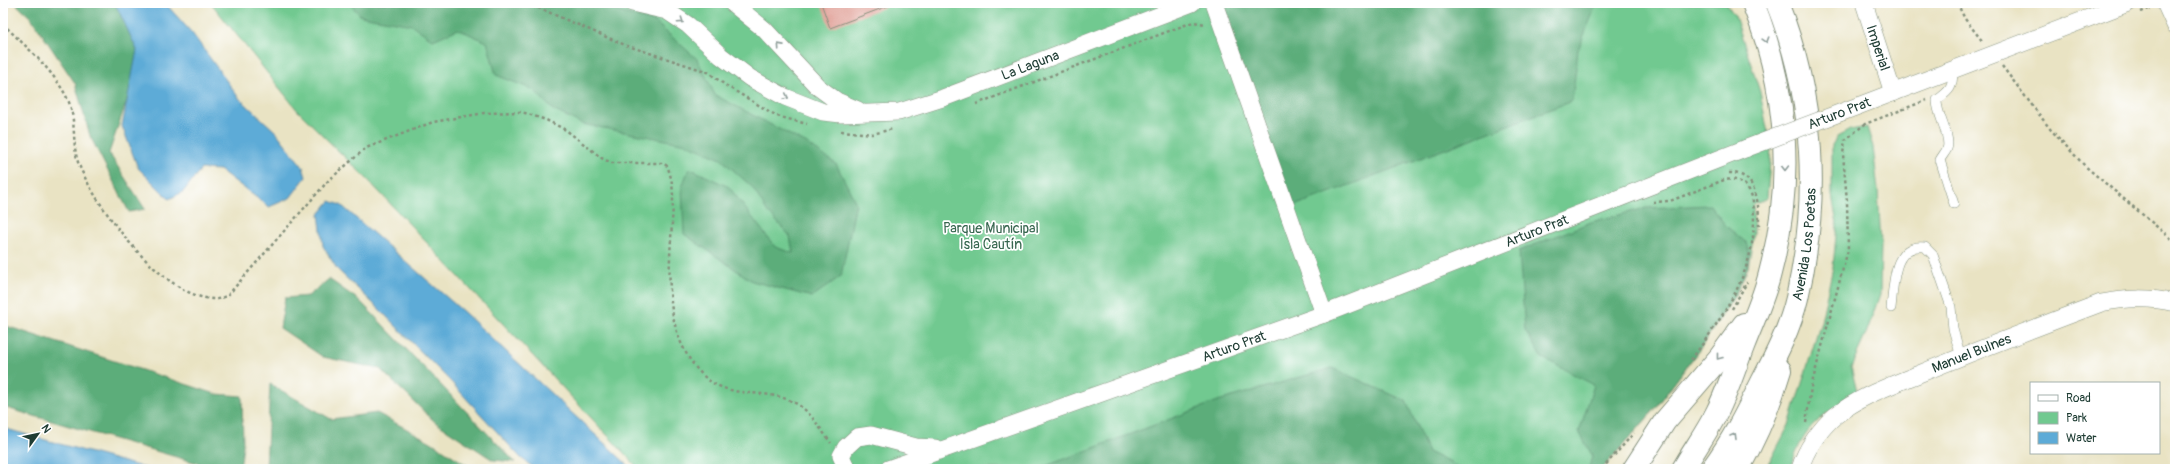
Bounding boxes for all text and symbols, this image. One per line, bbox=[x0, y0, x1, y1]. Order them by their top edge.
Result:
one-way arrow bbox=[677, 16, 684, 24]
street label: Imperial bbox=[1863, 23, 1893, 73]
one-way arrow bbox=[1761, 36, 1770, 43]
one-way arrow bbox=[777, 43, 784, 51]
street label: La Laguna bbox=[999, 47, 1062, 84]
one-way arrow bbox=[781, 92, 789, 100]
street label: Arturo Prat bbox=[1805, 94, 1873, 133]
one-way arrow bbox=[1781, 165, 1789, 171]
street label: Avenida Los Poetas bbox=[1789, 187, 1820, 302]
street label: Arturo Prat bbox=[1503, 211, 1571, 251]
park label: Parque Municipal Isla Cautín bbox=[943, 220, 1039, 253]
street label: Arturo Prat bbox=[1200, 327, 1268, 366]
street label: Manuel Bulnes bbox=[1929, 330, 2014, 377]
one-way arrow bbox=[1717, 353, 1724, 360]
legend bbox=[2030, 382, 2160, 454]
text: Road bbox=[2066, 391, 2091, 406]
text: Park bbox=[2066, 411, 2087, 426]
north arrow bbox=[18, 414, 58, 454]
text: N bbox=[38, 422, 54, 436]
text: Water bbox=[2066, 431, 2097, 446]
one-way arrow bbox=[1729, 433, 1736, 440]

